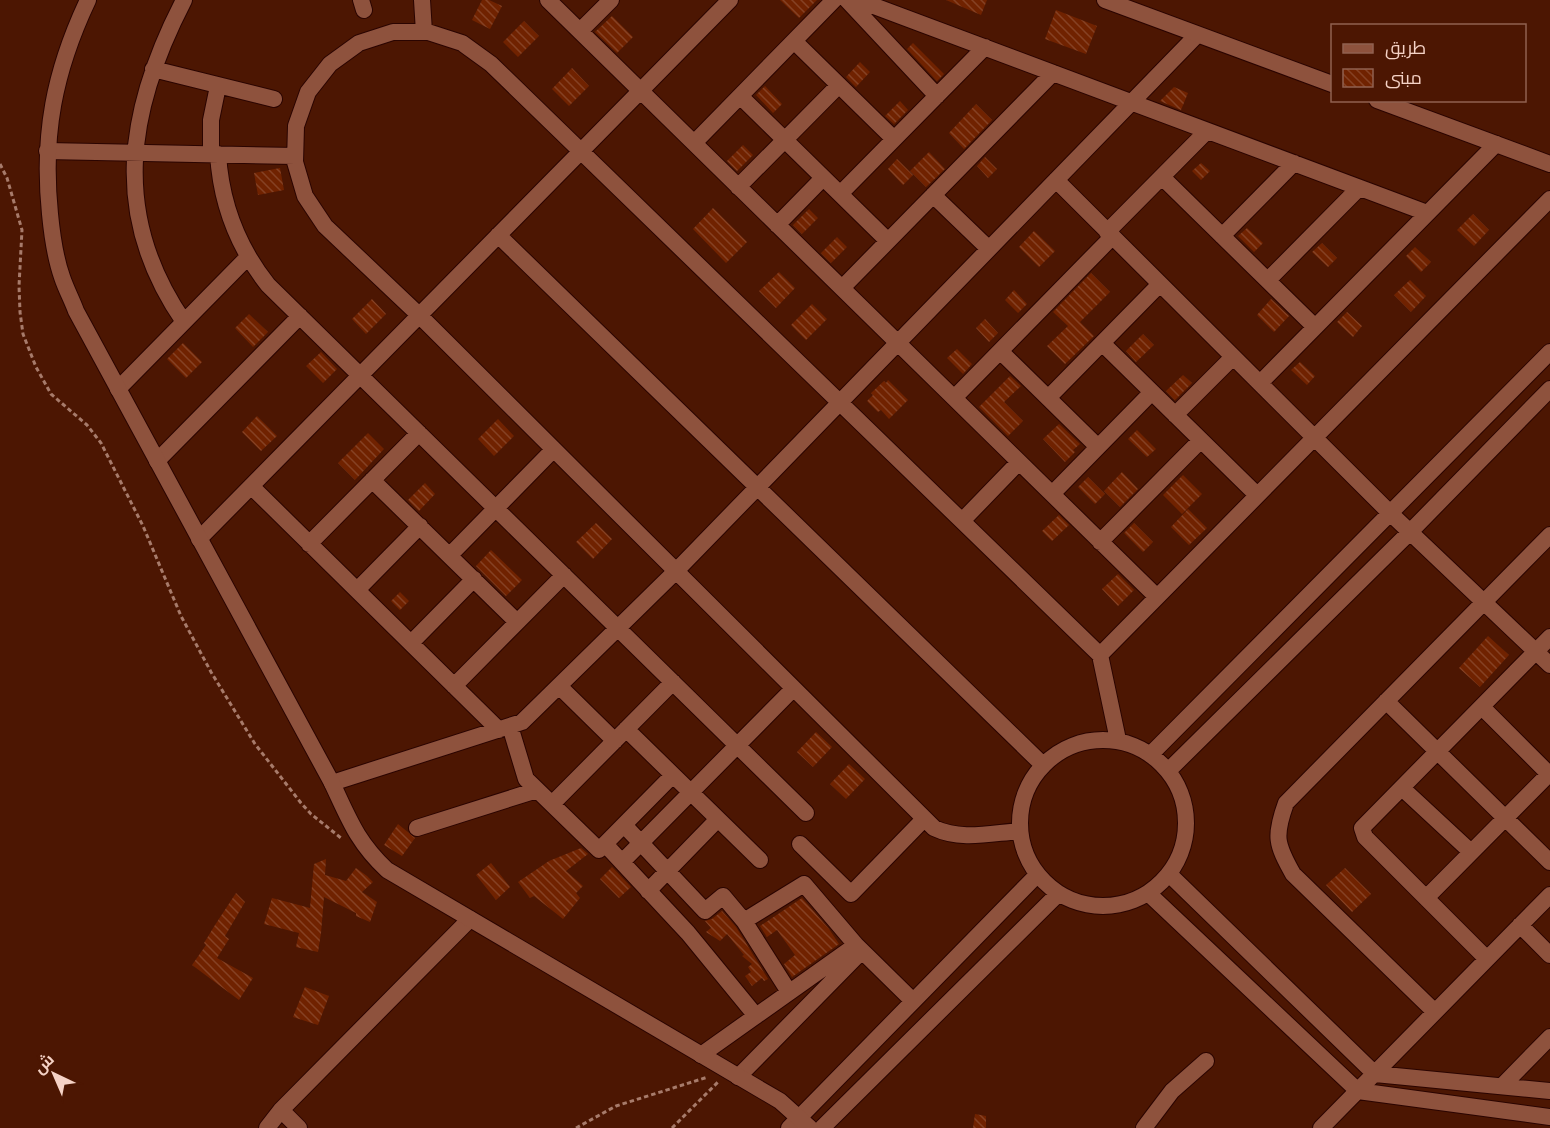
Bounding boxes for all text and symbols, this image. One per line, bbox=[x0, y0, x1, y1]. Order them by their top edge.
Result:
legend bbox=[1331, 24, 1526, 102]
text: طريق bbox=[1385, 37, 1426, 60]
text: مبنى bbox=[1385, 67, 1422, 89]
north arrow bbox=[24, 1044, 84, 1104]
text: ش bbox=[30, 1050, 58, 1078]

